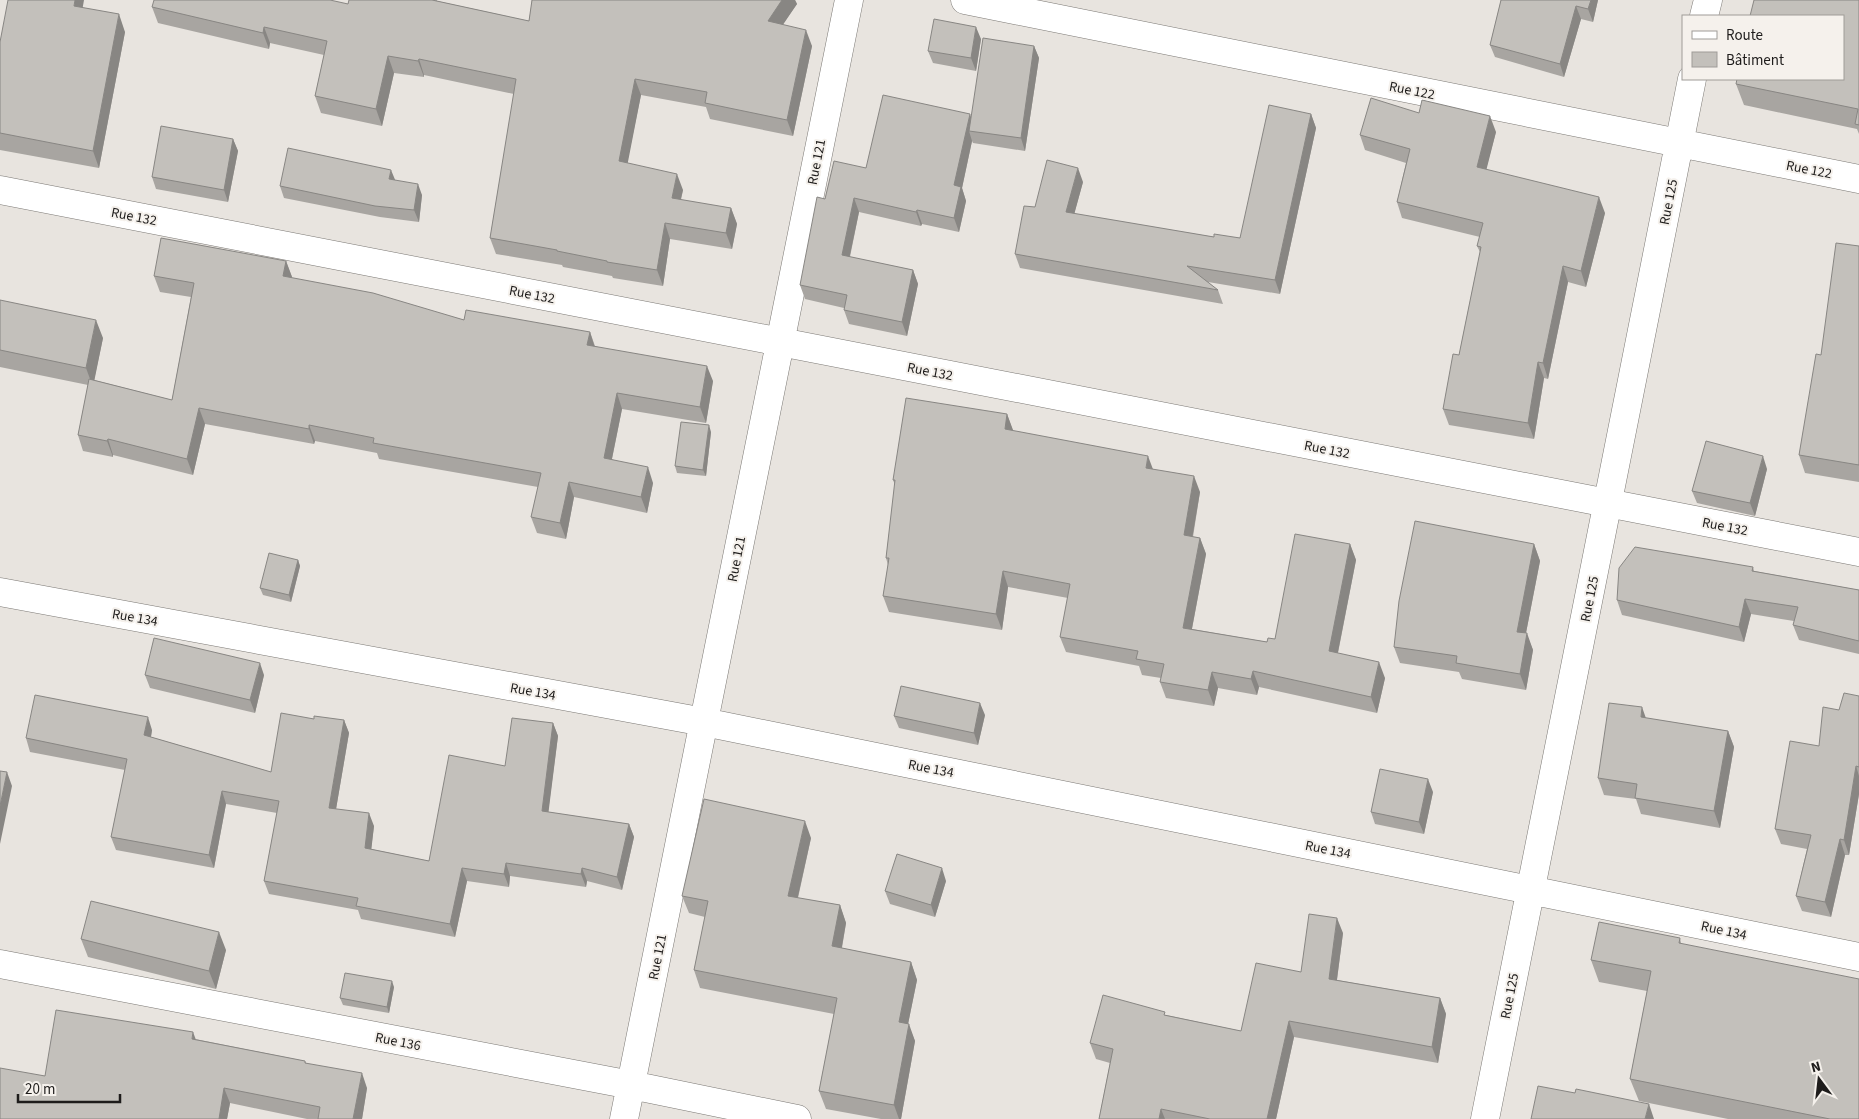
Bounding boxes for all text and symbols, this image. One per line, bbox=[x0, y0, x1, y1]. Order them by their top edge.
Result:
legend bbox=[1682, 15, 1844, 80]
text: Route bbox=[1726, 25, 1763, 46]
text: Bâtiment bbox=[1726, 50, 1784, 71]
street label: Rue 122 bbox=[1387, 77, 1436, 105]
street label: Rue 121 bbox=[803, 138, 831, 187]
street label: Rue 122 bbox=[1784, 156, 1833, 184]
street label: Rue 125 bbox=[1655, 178, 1683, 227]
street label: Rue 132 bbox=[109, 203, 158, 231]
street label: Rue 132 bbox=[507, 281, 556, 309]
street label: Rue 132 bbox=[905, 358, 954, 386]
street label: Rue 132 bbox=[1302, 436, 1351, 464]
street label: Rue 132 bbox=[1700, 513, 1749, 541]
street label: Rue 121 bbox=[723, 535, 751, 584]
street label: Rue 125 bbox=[1576, 575, 1604, 624]
street label: Rue 134 bbox=[110, 604, 159, 632]
street label: Rue 134 bbox=[508, 678, 557, 706]
street label: Rue 134 bbox=[906, 755, 955, 783]
street label: Rue 134 bbox=[1303, 836, 1352, 864]
street label: Rue 134 bbox=[1699, 916, 1749, 946]
street label: Rue 121 bbox=[644, 933, 672, 982]
street label: Rue 125 bbox=[1496, 972, 1524, 1021]
street label: Rue 136 bbox=[373, 1028, 422, 1056]
north arrow bbox=[1794, 1054, 1844, 1104]
text: N bbox=[1809, 1057, 1823, 1078]
scale bar bbox=[18, 1072, 120, 1104]
text: 20 m bbox=[25, 1079, 55, 1100]

